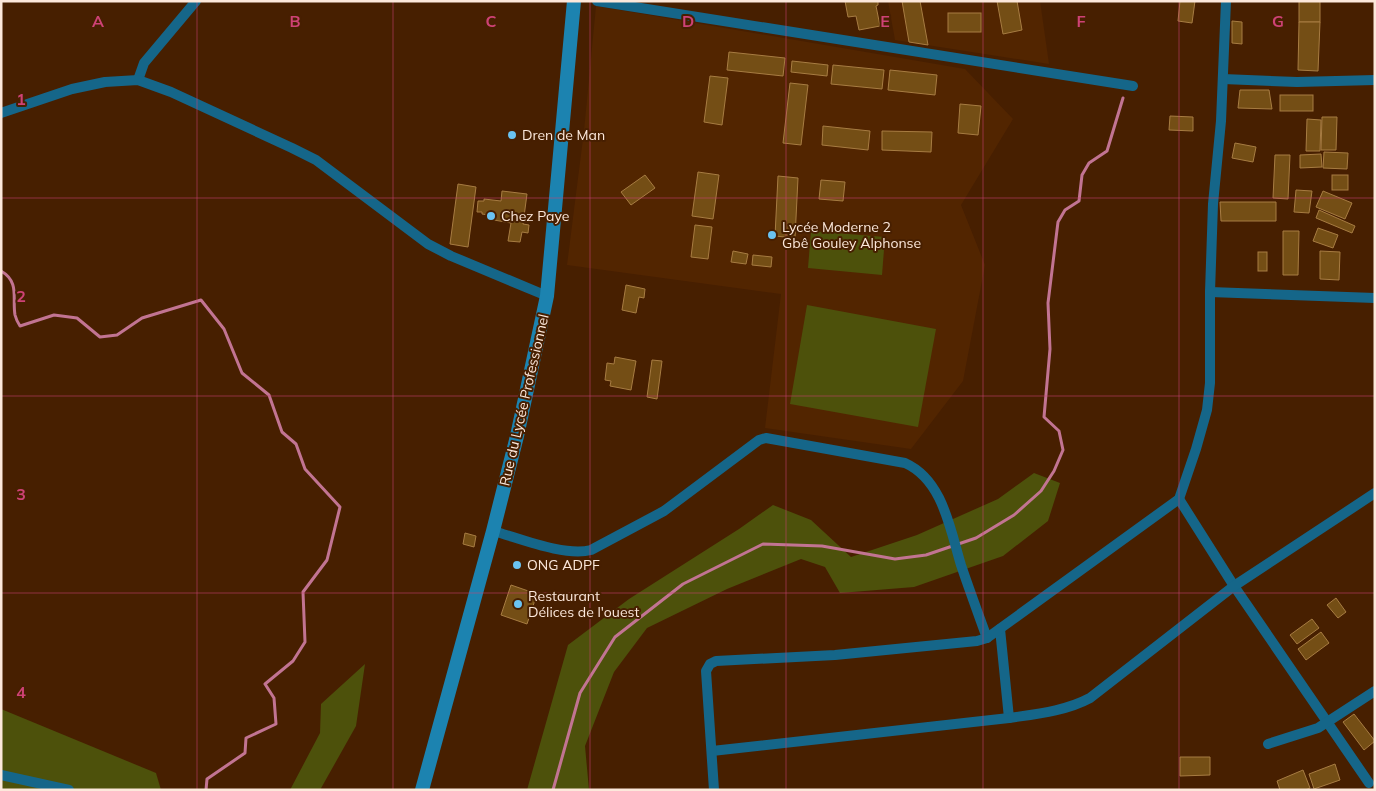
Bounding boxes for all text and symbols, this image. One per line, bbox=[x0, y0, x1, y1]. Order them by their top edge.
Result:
text: A bbox=[92, 11, 104, 31]
text: B bbox=[289, 11, 301, 31]
text: C bbox=[486, 11, 497, 31]
text: D bbox=[682, 11, 694, 31]
text: E bbox=[880, 11, 890, 31]
text: F bbox=[1076, 11, 1086, 31]
text: G bbox=[1272, 11, 1284, 31]
text: 1 bbox=[16, 89, 26, 109]
place label: Dren de Man bbox=[522, 126, 605, 144]
marker: Dren de Man bbox=[506, 129, 518, 141]
place label: Chez Paye bbox=[501, 207, 569, 225]
marker: Chez Paye bbox=[485, 210, 497, 222]
place label: Lycée Moderne 2 Gbê Gouley Alphonse bbox=[782, 218, 921, 252]
marker: Lycée Moderne 2 Gbê Gouley Alphonse bbox=[766, 229, 778, 241]
text: 2 bbox=[16, 286, 26, 306]
street label: Rue du Lycée Professionnel bbox=[495, 312, 553, 488]
text: 3 bbox=[16, 484, 26, 504]
place label: ONG ADPF bbox=[527, 556, 600, 574]
marker: ONG ADPF bbox=[511, 559, 523, 571]
place label: Restaurant Délices de l'ouest bbox=[528, 587, 639, 621]
marker: Restaurant Délices de l'ouest bbox=[512, 598, 524, 610]
text: 4 bbox=[16, 682, 26, 702]

